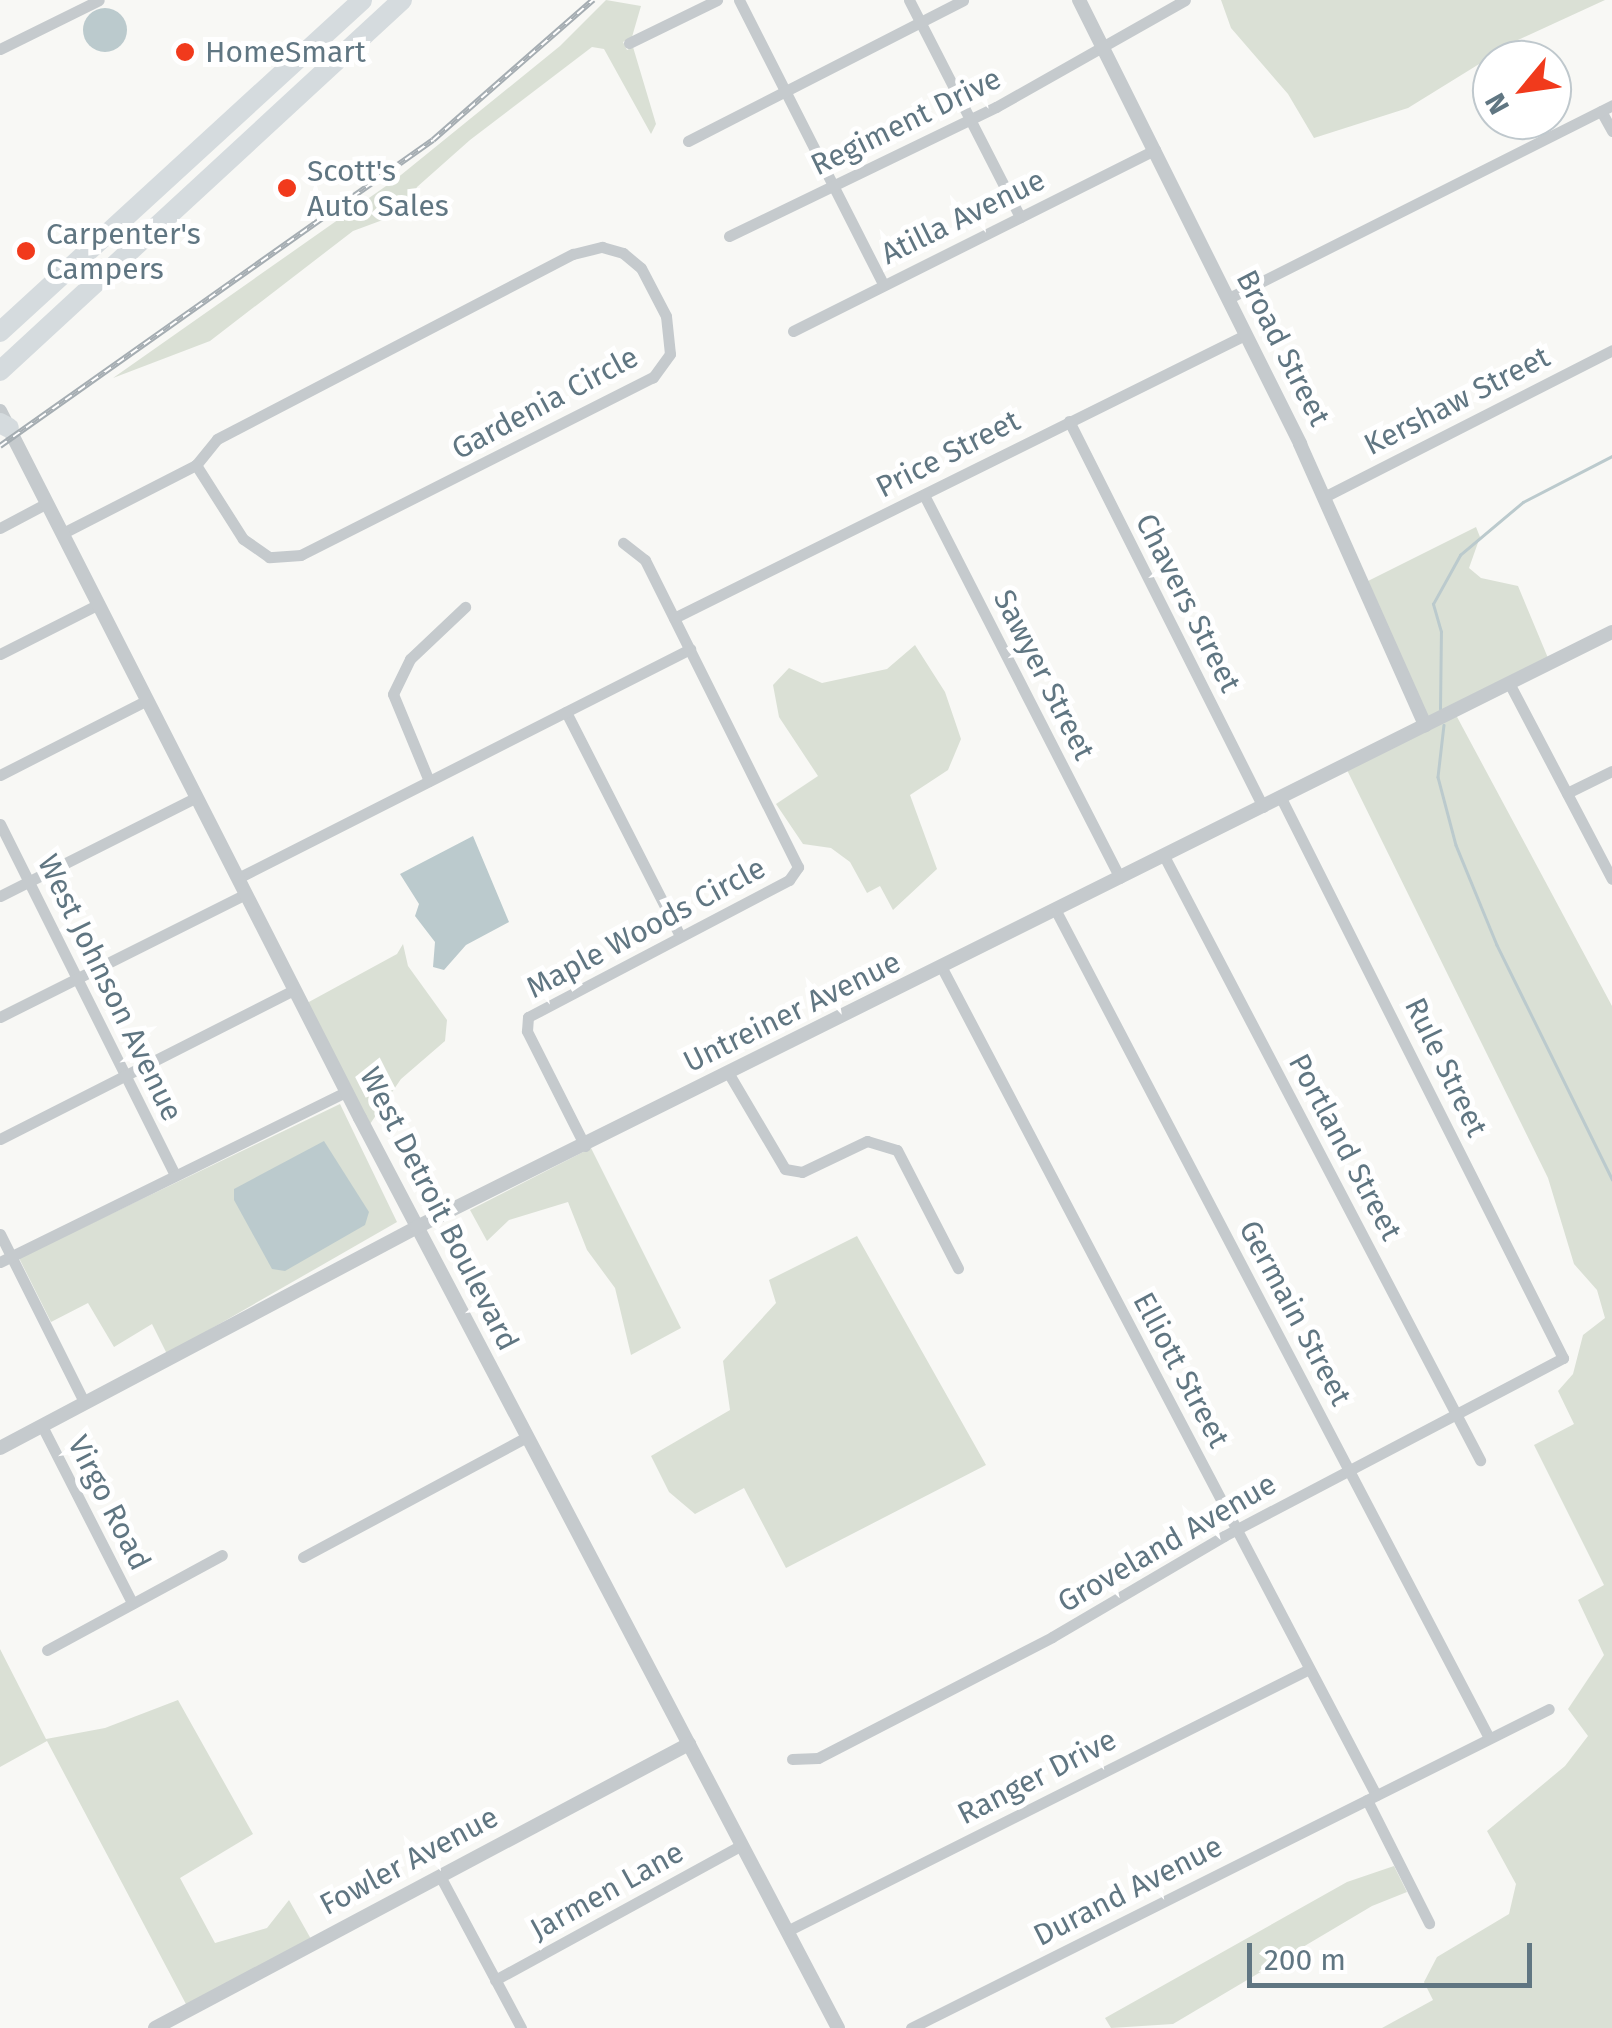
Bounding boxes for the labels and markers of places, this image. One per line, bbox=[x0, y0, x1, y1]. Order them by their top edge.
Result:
place label: HomeSmart bbox=[205, 34, 366, 70]
marker: HomeSmart bbox=[174, 41, 196, 63]
place label: Scott's Auto Sales bbox=[307, 153, 449, 224]
marker: Scott's Auto Sales bbox=[276, 177, 298, 199]
place label: Carpenter's Campers bbox=[46, 216, 201, 286]
marker: Carpenter's Campers bbox=[15, 240, 37, 262]

